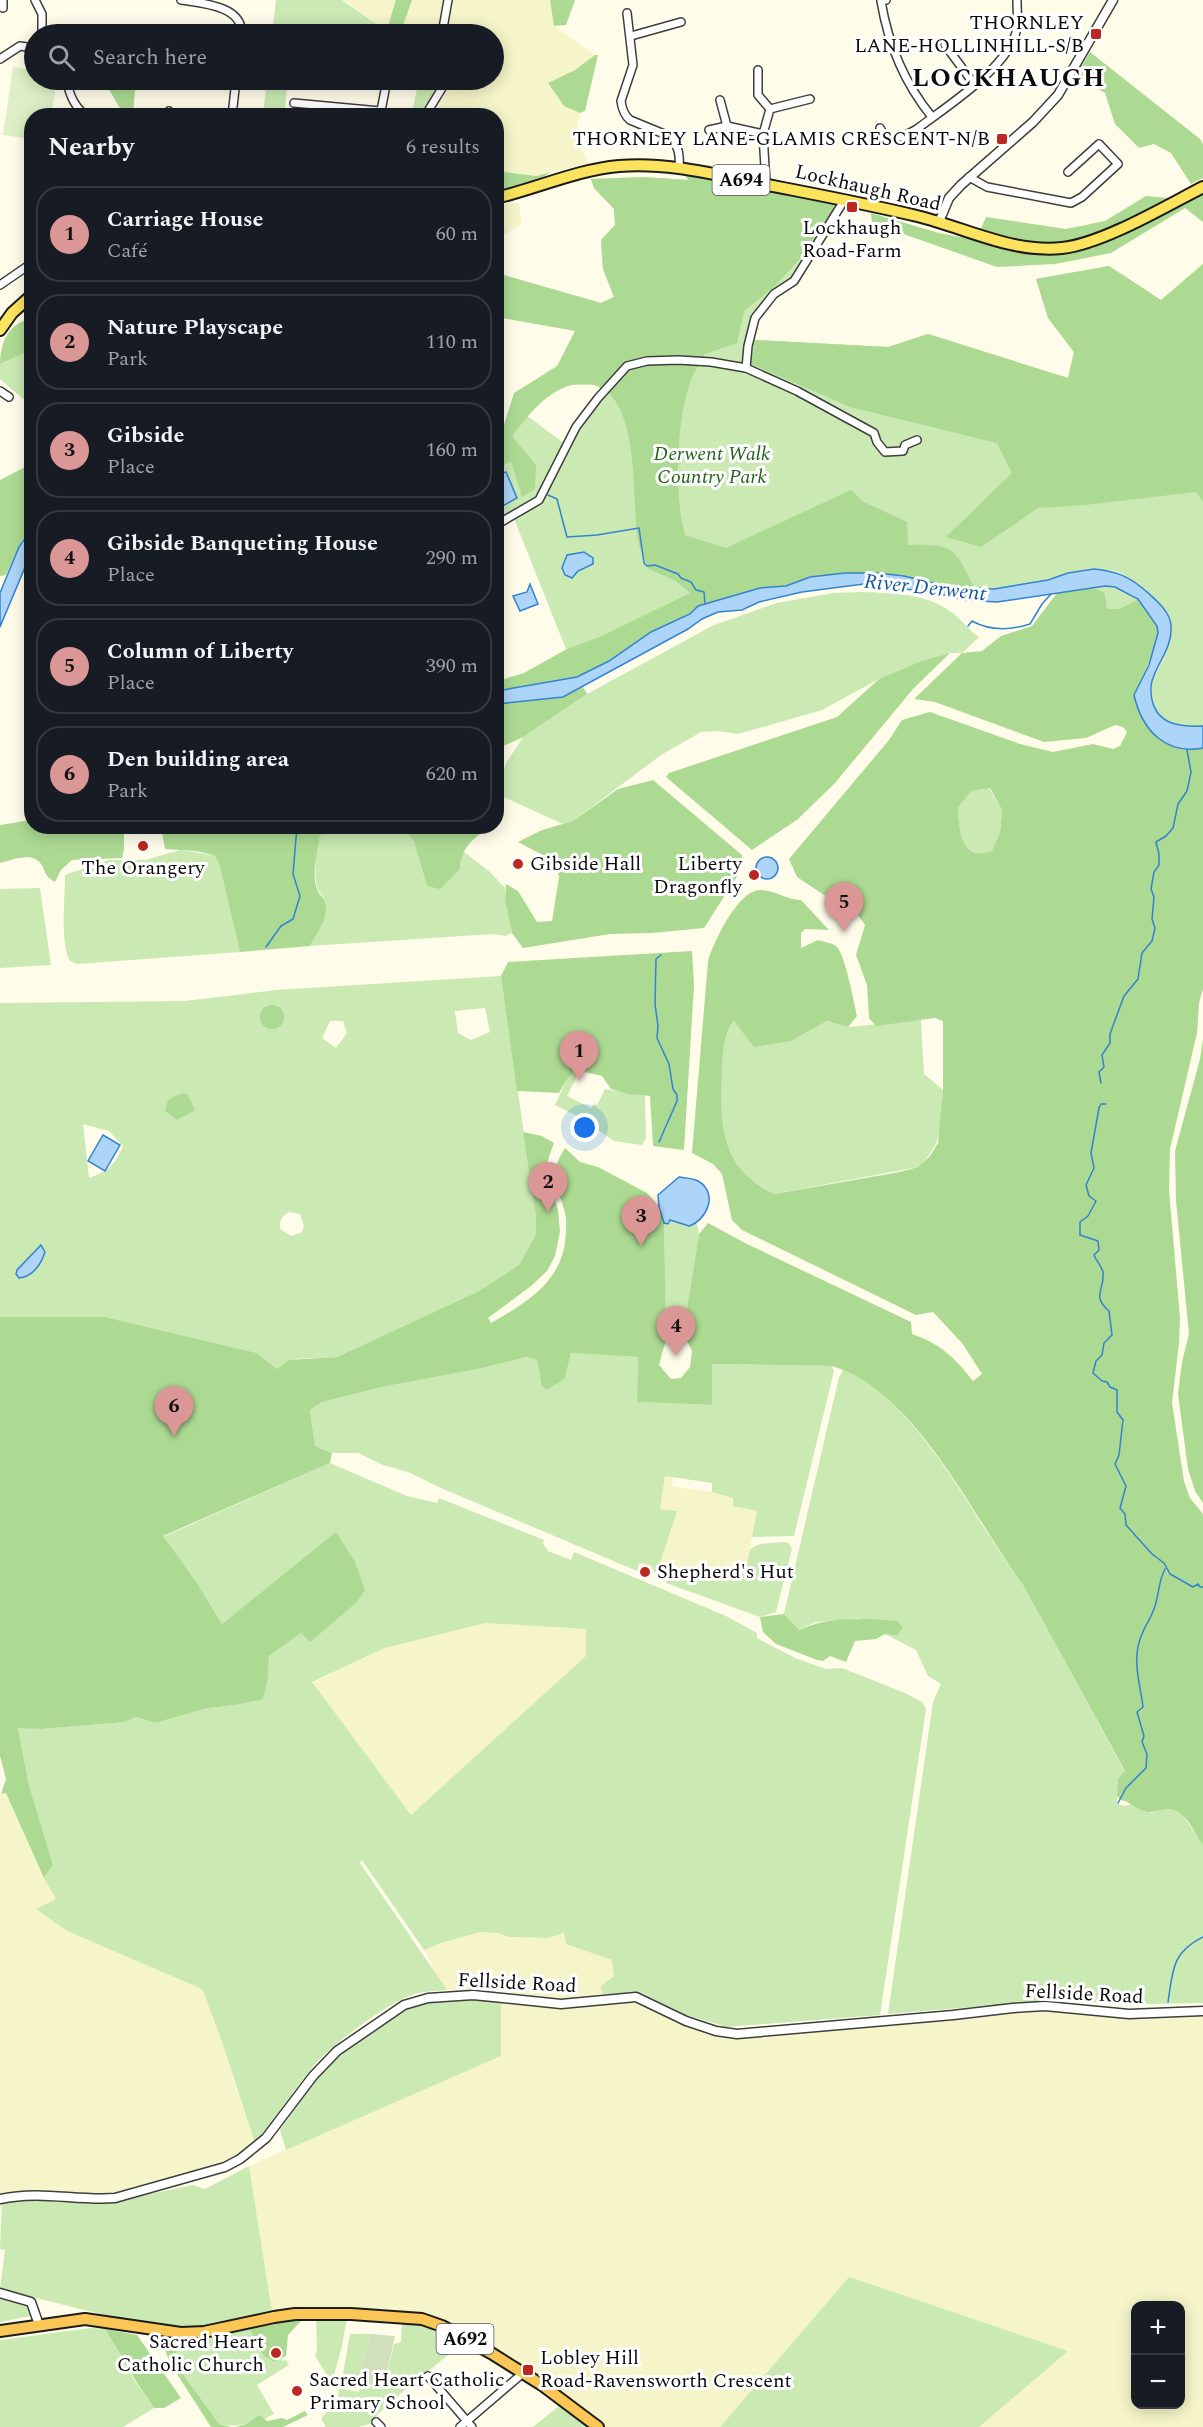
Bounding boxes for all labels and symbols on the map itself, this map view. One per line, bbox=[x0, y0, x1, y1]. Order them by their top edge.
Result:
place label: THORNLEY LANE-HOLLINHILL-S/B bbox=[854, 8, 1084, 61]
marker: THORNLEY LANE-HOLLINHILL-S/B bbox=[1089, 27, 1103, 41]
district label: LOCKHAUGH bbox=[912, 58, 1106, 98]
place label: THORNLEY LANE-GLAMIS CRESCENT-N/B bbox=[573, 124, 990, 154]
marker: THORNLEY LANE-GLAMIS CRESCENT-N/B bbox=[995, 132, 1009, 146]
street label: Lockhaugh Road bbox=[792, 157, 944, 219]
road number: A694 bbox=[712, 165, 770, 195]
marker: Lockhaugh Road-Farm bbox=[845, 200, 859, 214]
place label: Lockhaugh Road-Farm bbox=[802, 213, 902, 266]
park label: Derwent Walk Country Park bbox=[654, 439, 771, 492]
water label: River Derwent bbox=[862, 566, 988, 610]
marker: The Orangery bbox=[136, 839, 150, 853]
place label: Gibside Hall bbox=[530, 849, 641, 879]
place label: Liberty Dragonfly bbox=[653, 849, 743, 902]
place label: The Orangery bbox=[81, 853, 206, 883]
marker: Gibside Hall bbox=[511, 857, 525, 871]
marker: Liberty Dragonfly bbox=[747, 868, 761, 882]
pin: 5 bbox=[824, 882, 864, 932]
pin: 1 bbox=[560, 1032, 598, 1081]
your location bbox=[570, 1113, 599, 1142]
pin: 2 bbox=[528, 1162, 568, 1212]
pin: 3 bbox=[622, 1196, 660, 1246]
pin: 4 bbox=[656, 1306, 696, 1356]
pin: 6 bbox=[154, 1386, 194, 1436]
place label: Shepherd's Hut bbox=[657, 1557, 794, 1587]
marker: Shepherd's Hut bbox=[638, 1565, 652, 1579]
street label: Fellside Road bbox=[457, 1965, 577, 2001]
street label: Fellside Road bbox=[1024, 1976, 1144, 2012]
road number: A692 bbox=[436, 2324, 494, 2354]
place label: Sacred Heart Catholic Church bbox=[117, 2327, 264, 2380]
place label: Lobley Hill Road-Ravensworth Crescent bbox=[540, 2343, 792, 2396]
marker: Sacred Heart Catholic Church bbox=[269, 2346, 283, 2360]
marker: Lobley Hill Road-Ravensworth Crescent bbox=[521, 2363, 535, 2377]
place label: Sacred Heart Catholic Primary School bbox=[309, 2365, 505, 2418]
marker: Sacred Heart Catholic Primary School bbox=[290, 2384, 304, 2398]

